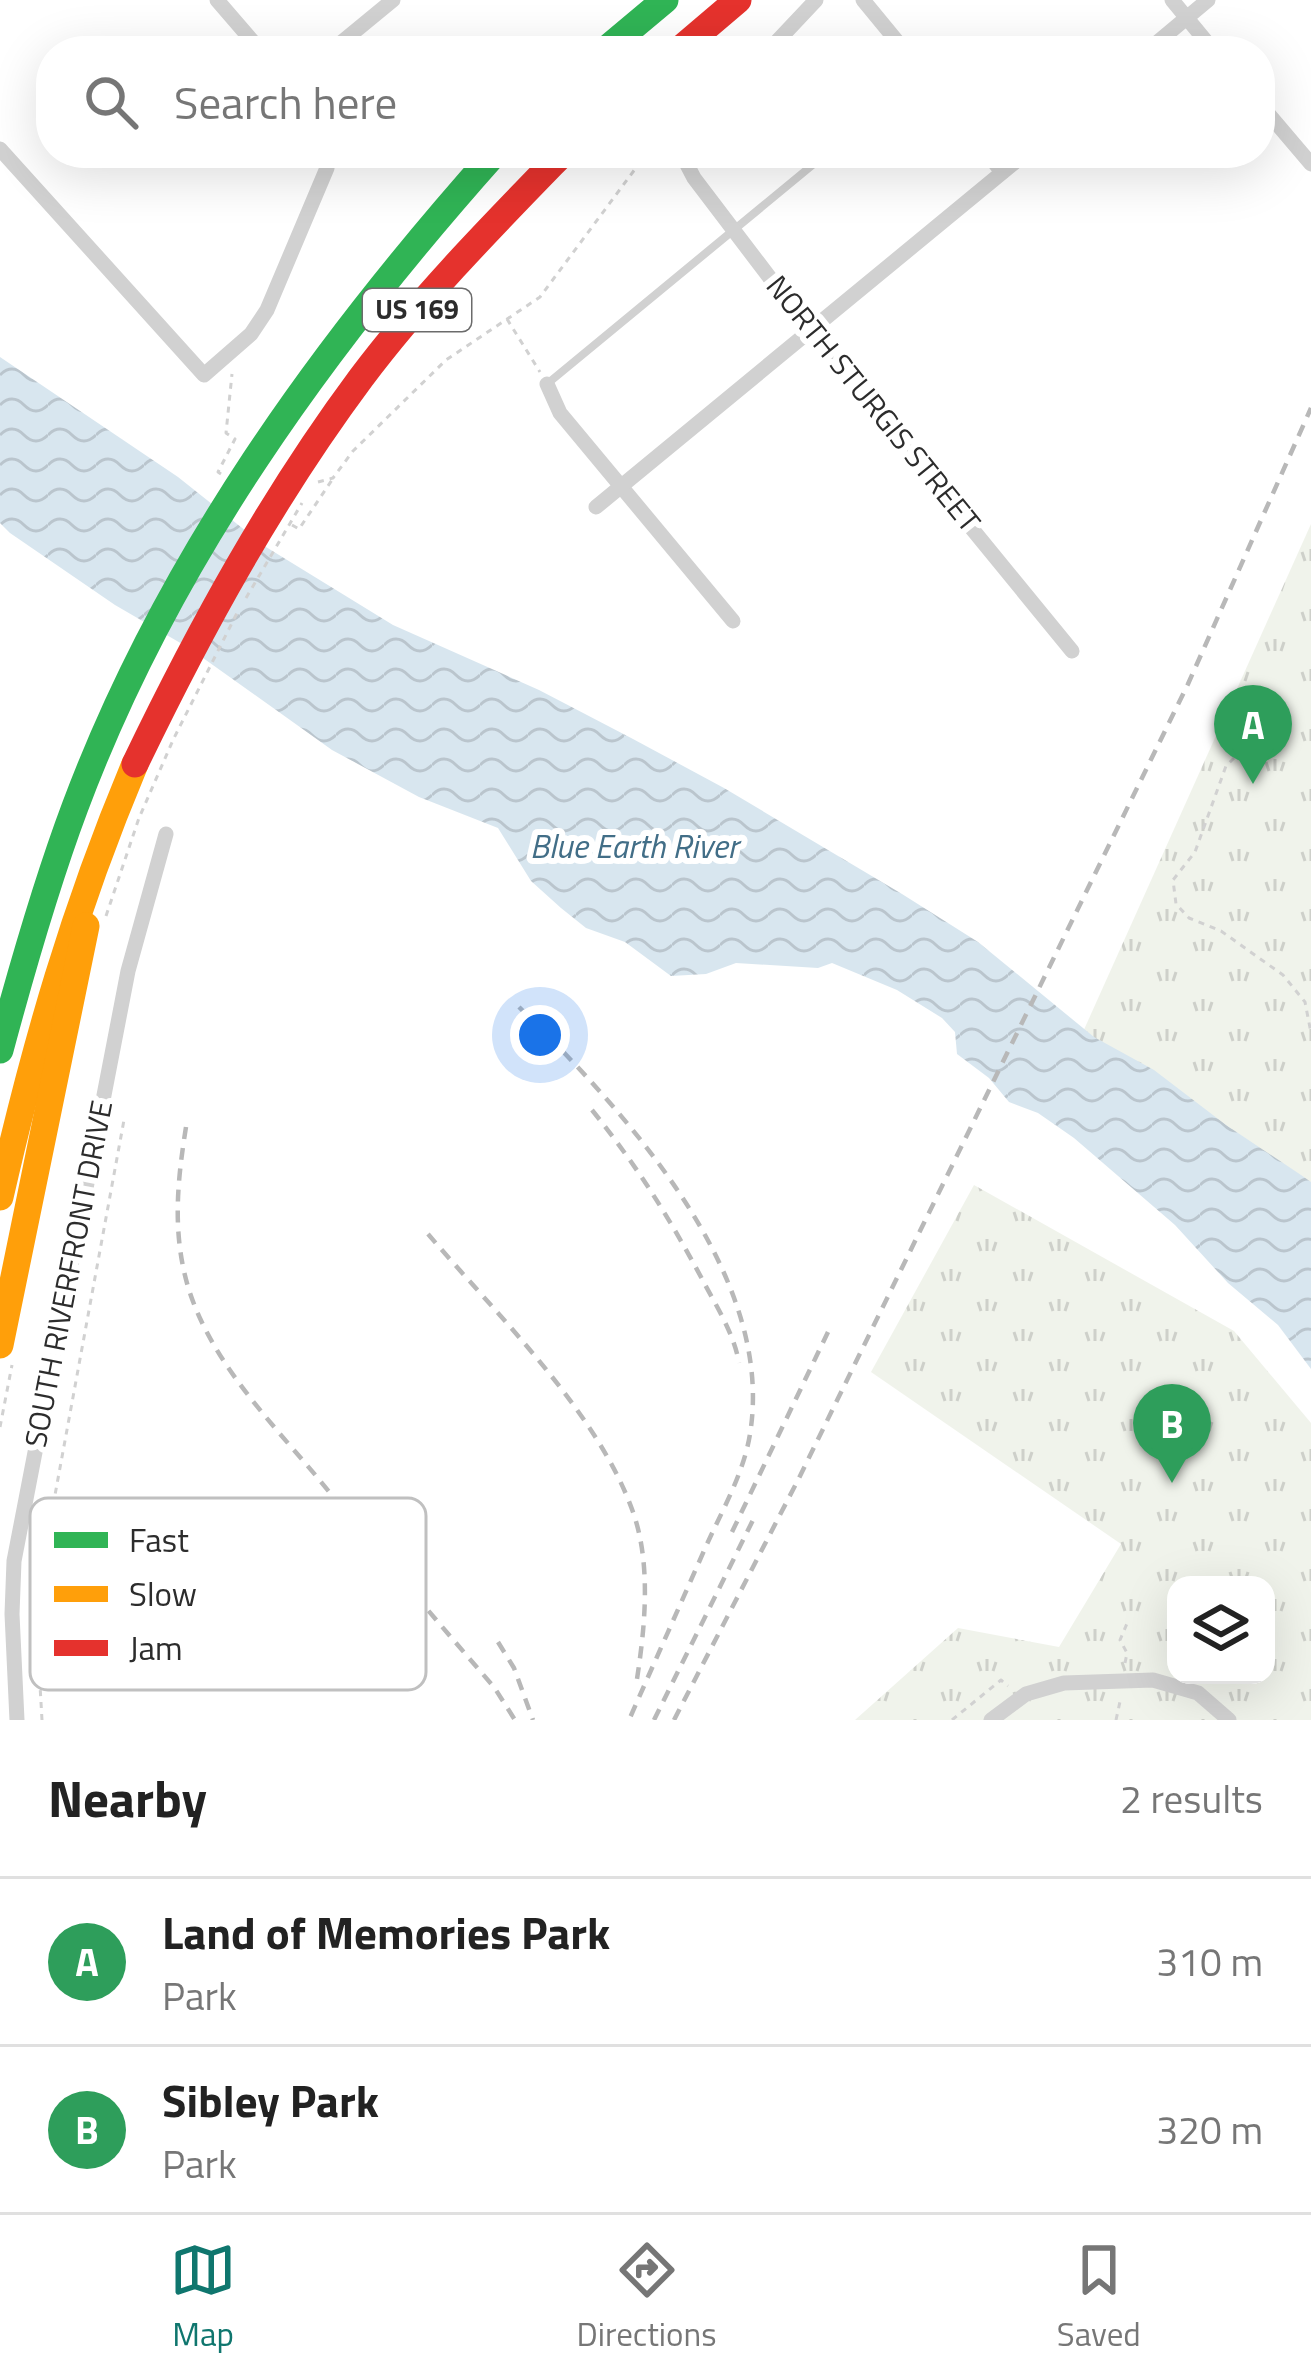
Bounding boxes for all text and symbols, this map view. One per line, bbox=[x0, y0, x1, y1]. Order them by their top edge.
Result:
search box bbox=[36, 36, 1275, 168]
text: Search here bbox=[174, 68, 397, 136]
icon: search bbox=[78, 69, 144, 135]
street label: NORTH STURGIS STREET bbox=[756, 265, 992, 542]
road number: US 169 bbox=[363, 289, 471, 331]
pin: A bbox=[1214, 685, 1292, 784]
water label: Blue Earth River bbox=[530, 821, 742, 871]
your location bbox=[510, 1005, 570, 1065]
street label: SOUTH RIVERFRONT DRIVE bbox=[12, 1096, 124, 1451]
pin: B bbox=[1133, 1384, 1211, 1483]
legend bbox=[30, 1498, 426, 1690]
text: Fast bbox=[129, 1515, 189, 1565]
text: Slow bbox=[129, 1569, 197, 1619]
map controls bbox=[1167, 1576, 1275, 1684]
button: layers bbox=[1167, 1576, 1275, 1684]
text: Jam bbox=[129, 1623, 183, 1673]
text: Nearby bbox=[48, 1759, 207, 1837]
text: 2 results bbox=[1120, 1769, 1263, 1828]
text: Land of Memories Park bbox=[162, 1898, 610, 1966]
text: A bbox=[75, 1932, 99, 1991]
text: 310 m bbox=[1156, 1932, 1263, 1991]
text: Park bbox=[162, 1966, 237, 2025]
text: Sibley Park bbox=[162, 2066, 379, 2134]
text: B bbox=[75, 2100, 99, 2159]
text: 320 m bbox=[1156, 2100, 1263, 2159]
text: Park bbox=[162, 2134, 237, 2193]
tab: Map bbox=[170, 2237, 236, 2359]
tab: Directions bbox=[577, 2237, 716, 2359]
tab: Saved bbox=[1057, 2237, 1141, 2359]

